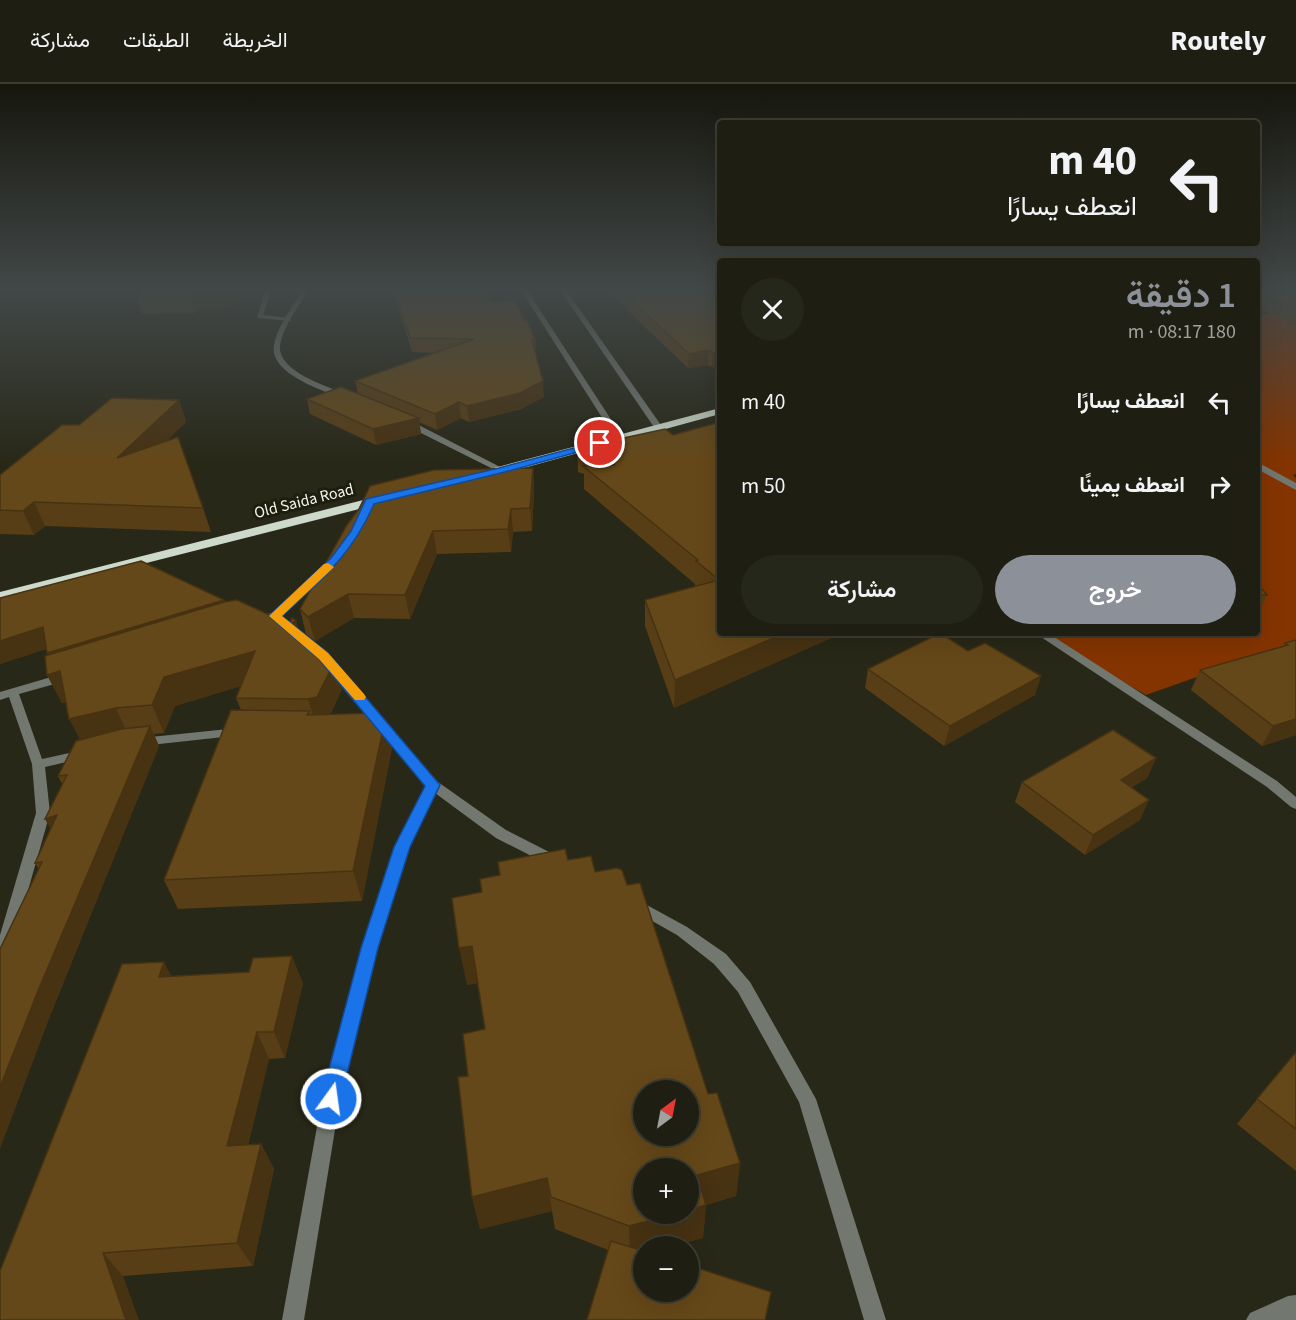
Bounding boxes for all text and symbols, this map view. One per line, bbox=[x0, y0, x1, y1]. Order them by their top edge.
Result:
text: Routely bbox=[1170, 21, 1266, 61]
text: مشاركة bbox=[30, 25, 90, 55]
text: الطبقات bbox=[123, 25, 190, 55]
text: الخريطة bbox=[223, 25, 288, 55]
text: 40 m bbox=[1048, 131, 1137, 191]
icon: left bbox=[1158, 144, 1236, 222]
text: انعطف يسارًا bbox=[1007, 187, 1137, 226]
text: 1 دقيقة bbox=[1126, 270, 1236, 321]
button: close bbox=[741, 278, 804, 341]
text: 180 m · 08:17 bbox=[1128, 318, 1236, 346]
text: انعطف يسارًا bbox=[1076, 385, 1185, 417]
text: 40 m bbox=[741, 386, 786, 418]
icon: left bbox=[1203, 386, 1236, 419]
pin bbox=[574, 417, 625, 468]
icon: arrive bbox=[583, 426, 616, 459]
text: انعطف يمينًا bbox=[1079, 469, 1185, 501]
text: 50 m bbox=[741, 470, 786, 502]
icon: right bbox=[1203, 470, 1236, 503]
street label: Old Saida Road bbox=[252, 478, 356, 524]
button: مشاركة bbox=[741, 555, 983, 624]
button: خروج bbox=[995, 555, 1236, 624]
position arrow bbox=[299, 1067, 363, 1131]
north arrow bbox=[633, 1080, 699, 1146]
map controls bbox=[633, 1080, 699, 1302]
button: + bbox=[633, 1158, 699, 1224]
button: − bbox=[633, 1236, 699, 1302]

